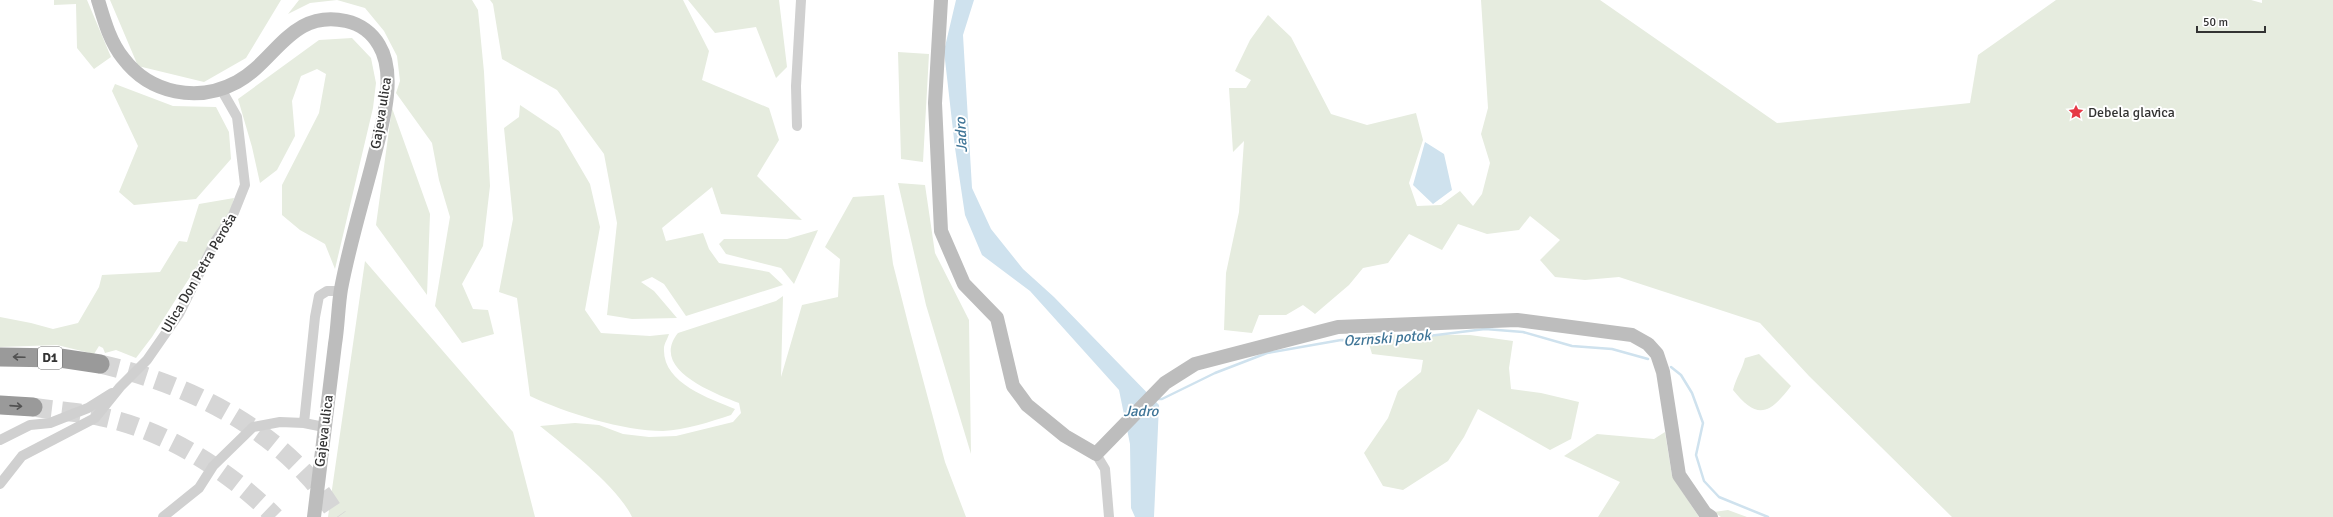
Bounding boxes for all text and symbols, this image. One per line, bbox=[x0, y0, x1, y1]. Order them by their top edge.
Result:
scale bar bbox=[2197, 8, 2265, 34]
text: 50 m bbox=[2203, 15, 2228, 30]
street label: Gajeva ulica bbox=[367, 76, 395, 150]
place icon: Debela glavica bbox=[2067, 103, 2085, 121]
place label: Debela glavica bbox=[2088, 104, 2175, 121]
water label: Jadro bbox=[951, 116, 971, 153]
street label: Ulica Don Petra Peroša bbox=[158, 210, 240, 336]
water label: Ozrnski potok bbox=[1343, 326, 1433, 350]
road number: D1 bbox=[38, 347, 62, 369]
one-way arrow bbox=[13, 353, 26, 361]
street label: Gajeva ulica bbox=[311, 394, 337, 468]
water label: Jadro bbox=[1124, 402, 1160, 420]
one-way arrow bbox=[9, 403, 22, 410]

